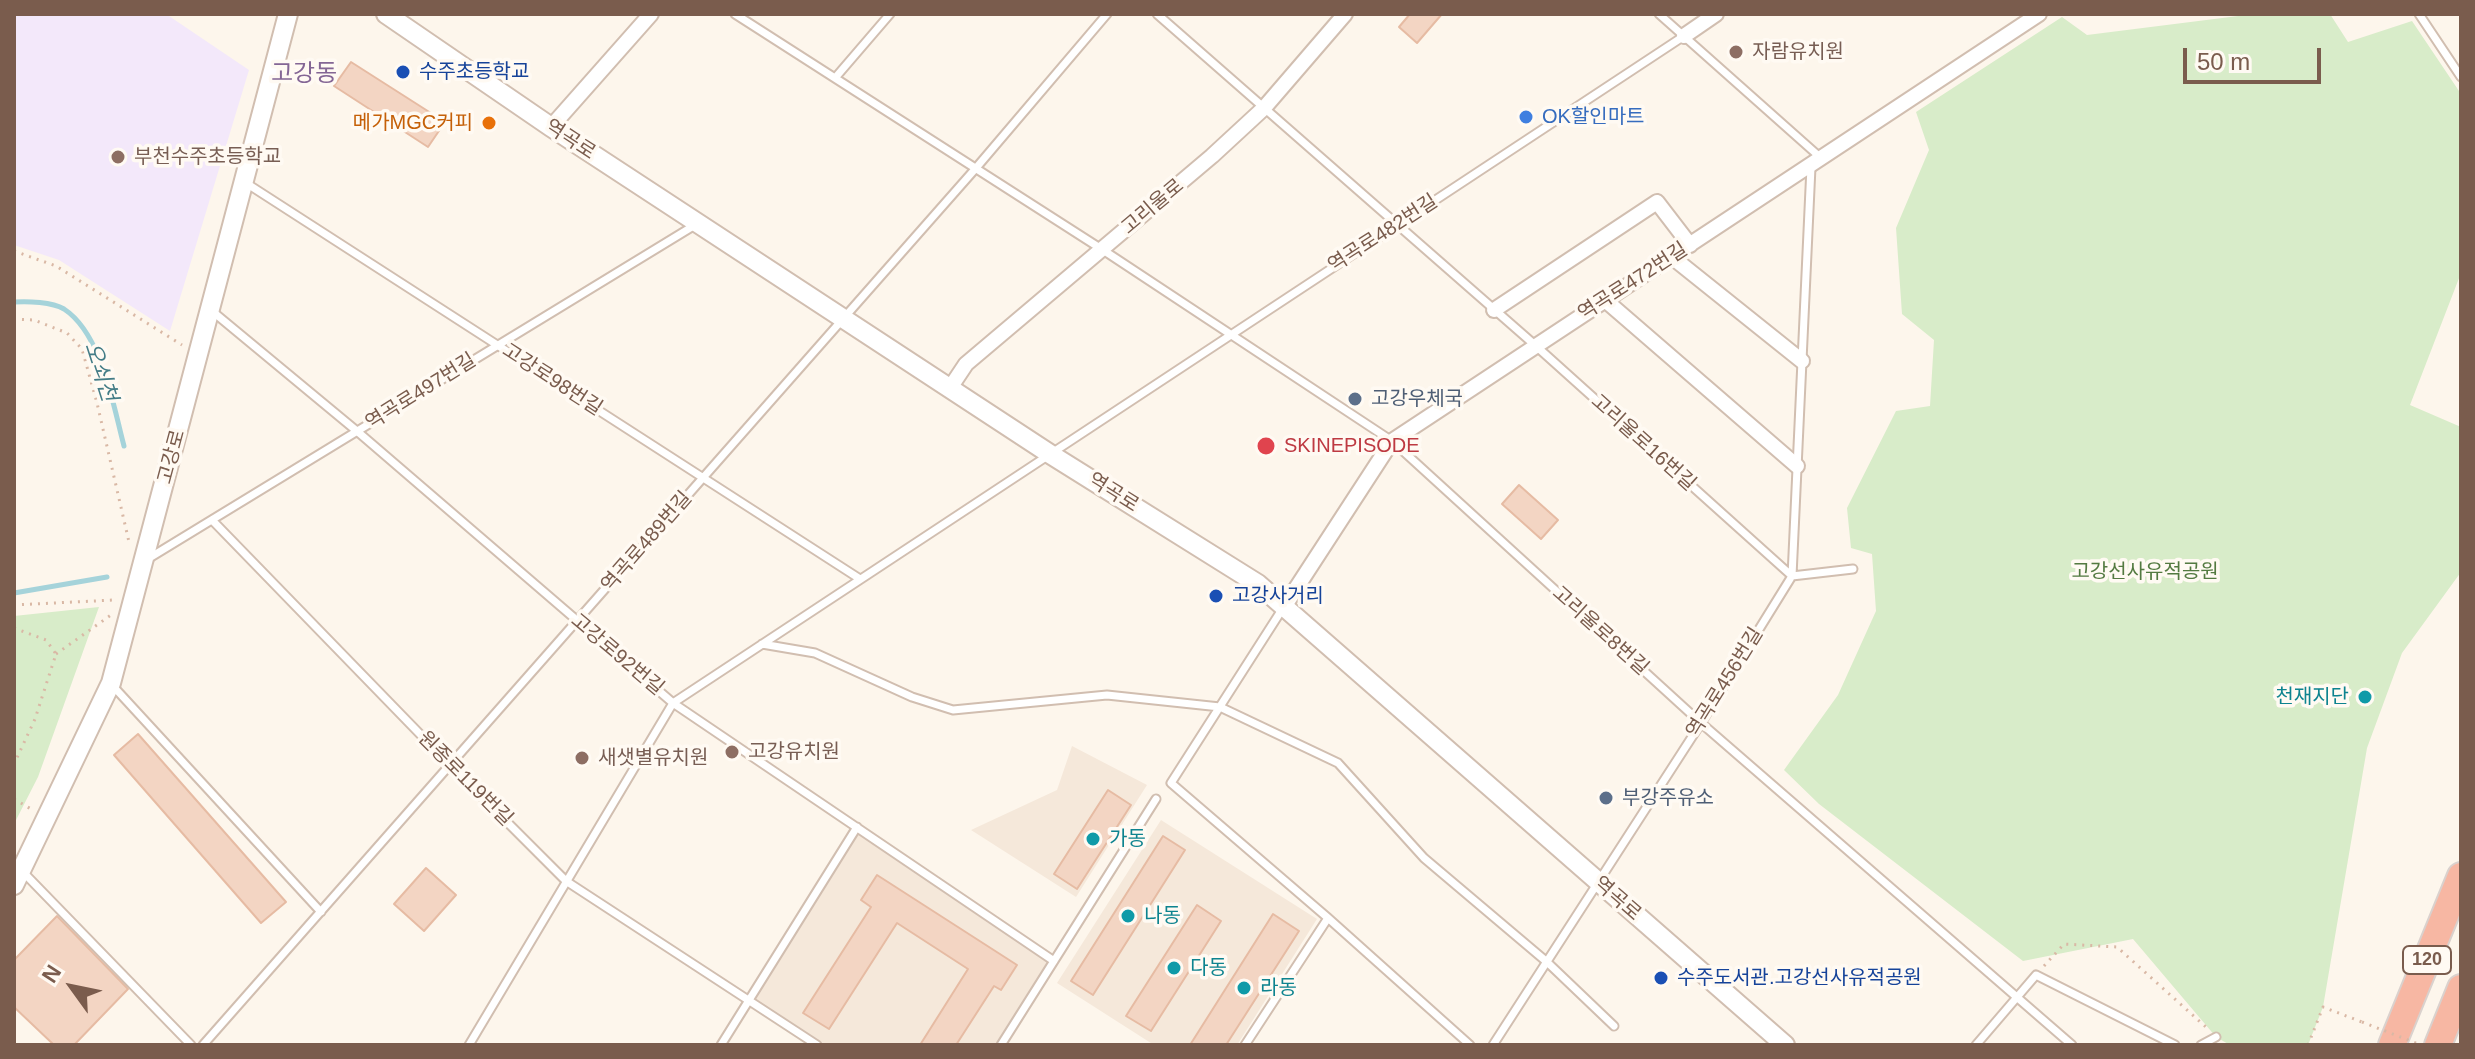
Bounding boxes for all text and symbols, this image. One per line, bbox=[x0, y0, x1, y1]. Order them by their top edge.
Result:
scale bar bbox=[2187, 32, 2325, 82]
place label: 자람유치원 bbox=[1752, 40, 1844, 64]
marker: 자람유치원 bbox=[1727, 43, 1745, 61]
text: 50 m bbox=[2197, 48, 2250, 75]
district label: 고강동 bbox=[271, 60, 337, 88]
place label: 수주초등학교 bbox=[419, 60, 529, 84]
marker: 수주초등학교 bbox=[394, 63, 412, 81]
place label: OK할인마트 bbox=[1542, 105, 1644, 129]
marker: OK할인마트 bbox=[1517, 108, 1535, 126]
place label: 메가MGC커피 bbox=[353, 111, 473, 135]
marker: 메가MGC커피 bbox=[480, 114, 498, 132]
street label: 역곡로 bbox=[540, 115, 600, 165]
place label: 부천수주초등학교 bbox=[134, 145, 281, 169]
marker: 부천수주초등학교 bbox=[109, 148, 127, 166]
street label: 고리울로 bbox=[1117, 174, 1189, 240]
street label: 역곡로482번길 bbox=[1324, 190, 1442, 278]
street label: 역곡로472번길 bbox=[1574, 238, 1692, 326]
water label: 오쇠천 bbox=[78, 339, 122, 405]
street label: 고강로98번길 bbox=[498, 339, 606, 421]
street label: 역곡로497번길 bbox=[361, 349, 481, 435]
place label: 고강우체국 bbox=[1371, 387, 1463, 411]
marker: 고강우체국 bbox=[1346, 390, 1364, 408]
street label: 고리울로16번길 bbox=[1586, 390, 1700, 496]
street label: 고강로 bbox=[153, 427, 191, 487]
place label: SKINEPISODE bbox=[1284, 434, 1420, 458]
marker: SKINEPISODE bbox=[1255, 435, 1277, 457]
street label: 역곡로 bbox=[1083, 468, 1143, 518]
street label: 역곡로489번길 bbox=[597, 487, 697, 597]
park label: 고강선사유적공원 bbox=[2071, 560, 2219, 584]
street label: 고리울로8번길 bbox=[1547, 581, 1653, 681]
place label: 고강사거리 bbox=[1232, 584, 1324, 608]
marker: 고강사거리 bbox=[1207, 587, 1225, 605]
street label: 고강로92번길 bbox=[566, 609, 668, 701]
street label: 역곡로456번길 bbox=[1682, 623, 1768, 743]
place label: 천재지단 bbox=[2275, 685, 2349, 709]
marker: 천재지단 bbox=[2356, 688, 2374, 706]
street label: 원종로119번길 bbox=[413, 727, 517, 831]
place label: 고강유치원 bbox=[748, 740, 840, 764]
marker: 고강유치원 bbox=[723, 743, 741, 761]
place label: 새샛별유치원 bbox=[598, 746, 708, 770]
marker: 새샛별유치원 bbox=[573, 749, 591, 767]
place label: 부강주유소 bbox=[1622, 786, 1714, 810]
marker: 부강주유소 bbox=[1597, 789, 1615, 807]
place label: 가동 bbox=[1109, 827, 1146, 851]
marker: 가동 bbox=[1084, 830, 1102, 848]
street label: 역곡로 bbox=[1588, 872, 1646, 926]
place label: 나동 bbox=[1144, 904, 1181, 928]
marker: 나동 bbox=[1119, 907, 1137, 925]
road number: 120 bbox=[2403, 946, 2451, 974]
north arrow bbox=[32, 947, 112, 1027]
place label: 다동 bbox=[1190, 956, 1227, 980]
marker: 다동 bbox=[1165, 959, 1183, 977]
text: N bbox=[37, 960, 66, 987]
place label: 수주도서관.고강선사유적공원 bbox=[1677, 966, 1922, 990]
marker: 수주도서관.고강선사유적공원 bbox=[1652, 969, 1670, 987]
place label: 라동 bbox=[1260, 976, 1297, 1000]
marker: 라동 bbox=[1235, 979, 1253, 997]

